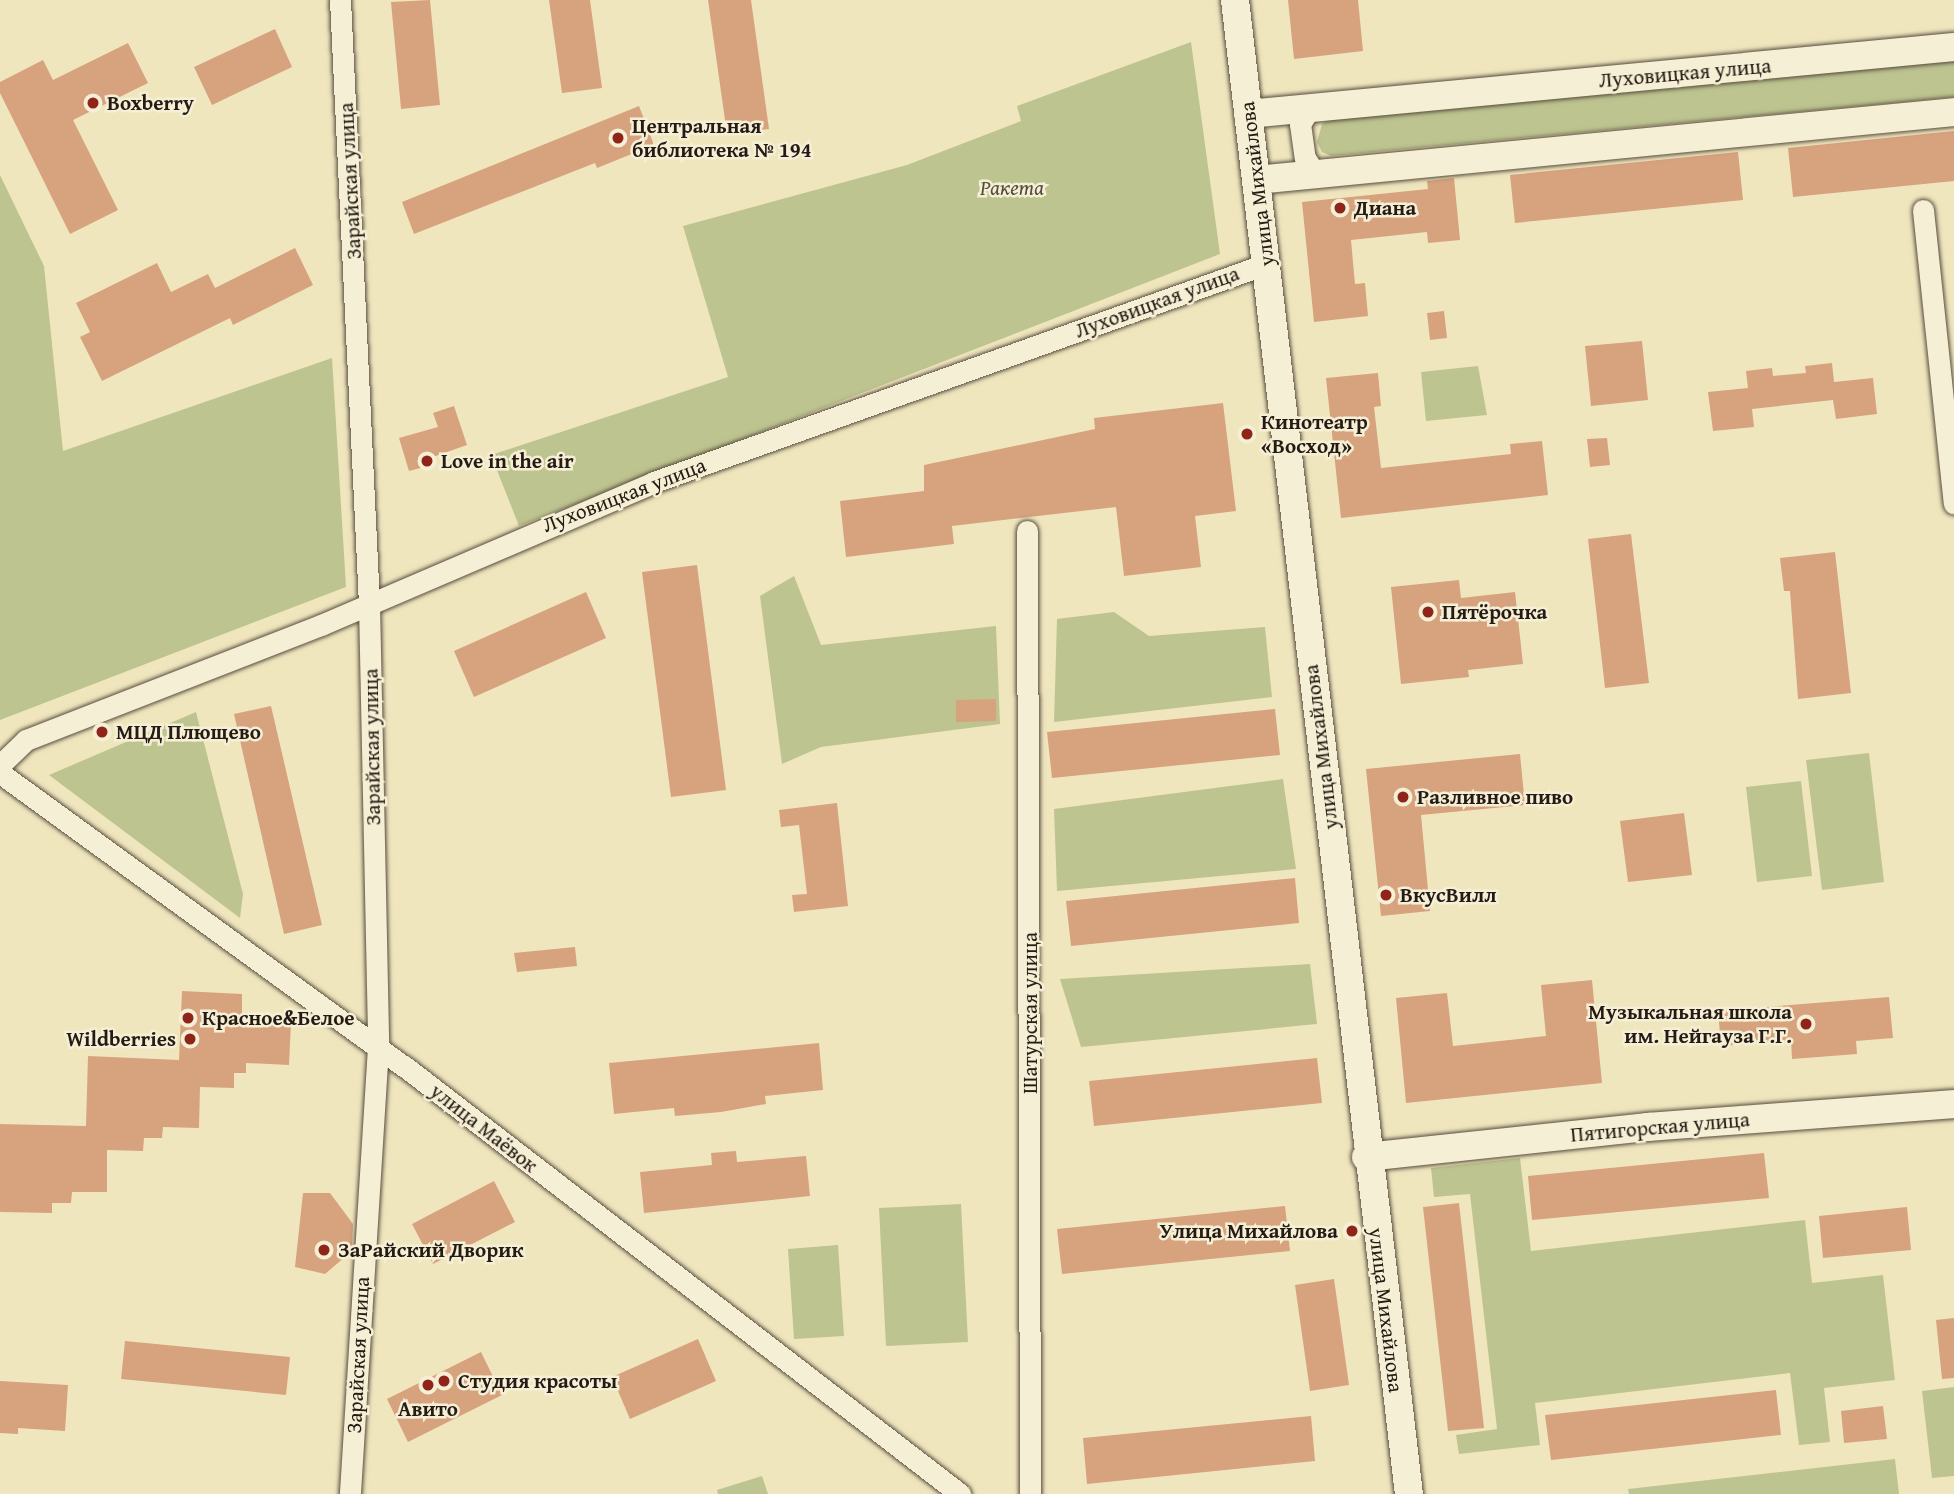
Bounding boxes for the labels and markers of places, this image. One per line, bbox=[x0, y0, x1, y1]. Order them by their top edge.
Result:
place label: Boxberry bbox=[107, 90, 194, 116]
marker: Boxberry bbox=[85, 95, 101, 111]
place label: Центральная библиотека № 194 bbox=[632, 113, 812, 163]
marker: Центральная библиотека № 194 bbox=[610, 130, 626, 146]
place label: Диана bbox=[1354, 195, 1416, 221]
marker: Диана bbox=[1332, 200, 1348, 216]
place label: Кинотеатр «Восход» bbox=[1261, 409, 1368, 459]
marker: Кинотеатр «Восход» bbox=[1239, 426, 1255, 442]
place label: Love in the air bbox=[441, 448, 574, 474]
marker: Love in the air bbox=[419, 453, 435, 469]
place label: Пятёрочка bbox=[1442, 599, 1547, 625]
marker: Пятёрочка bbox=[1420, 604, 1436, 620]
place label: МЦД Плющево bbox=[116, 719, 261, 745]
marker: МЦД Плющево bbox=[94, 724, 110, 740]
place label: Разливное пиво bbox=[1417, 784, 1573, 810]
marker: Разливное пиво bbox=[1395, 789, 1411, 805]
place label: ВкусВилл bbox=[1400, 882, 1497, 908]
marker: ВкусВилл bbox=[1378, 887, 1394, 903]
place label: Музыкальная школа им. Нейгауза Г.Г. bbox=[1588, 999, 1792, 1049]
place label: Красное&Белое bbox=[202, 1005, 355, 1031]
marker: Красное&Белое bbox=[180, 1010, 196, 1026]
marker: Музыкальная школа им. Нейгауза Г.Г. bbox=[1798, 1016, 1814, 1032]
place label: Wildberries bbox=[66, 1026, 176, 1052]
marker: Wildberries bbox=[182, 1031, 198, 1047]
place label: Улица Михайлова bbox=[1160, 1218, 1338, 1244]
marker: Улица Михайлова bbox=[1344, 1223, 1360, 1239]
place label: ЗаРайский Дворик bbox=[338, 1237, 523, 1263]
marker: ЗаРайский Дворик bbox=[316, 1242, 332, 1258]
place label: Студия красоты bbox=[458, 1368, 617, 1394]
marker: Студия красоты bbox=[436, 1373, 452, 1389]
marker: Авито bbox=[420, 1377, 436, 1393]
place label: Авито bbox=[398, 1396, 458, 1422]

